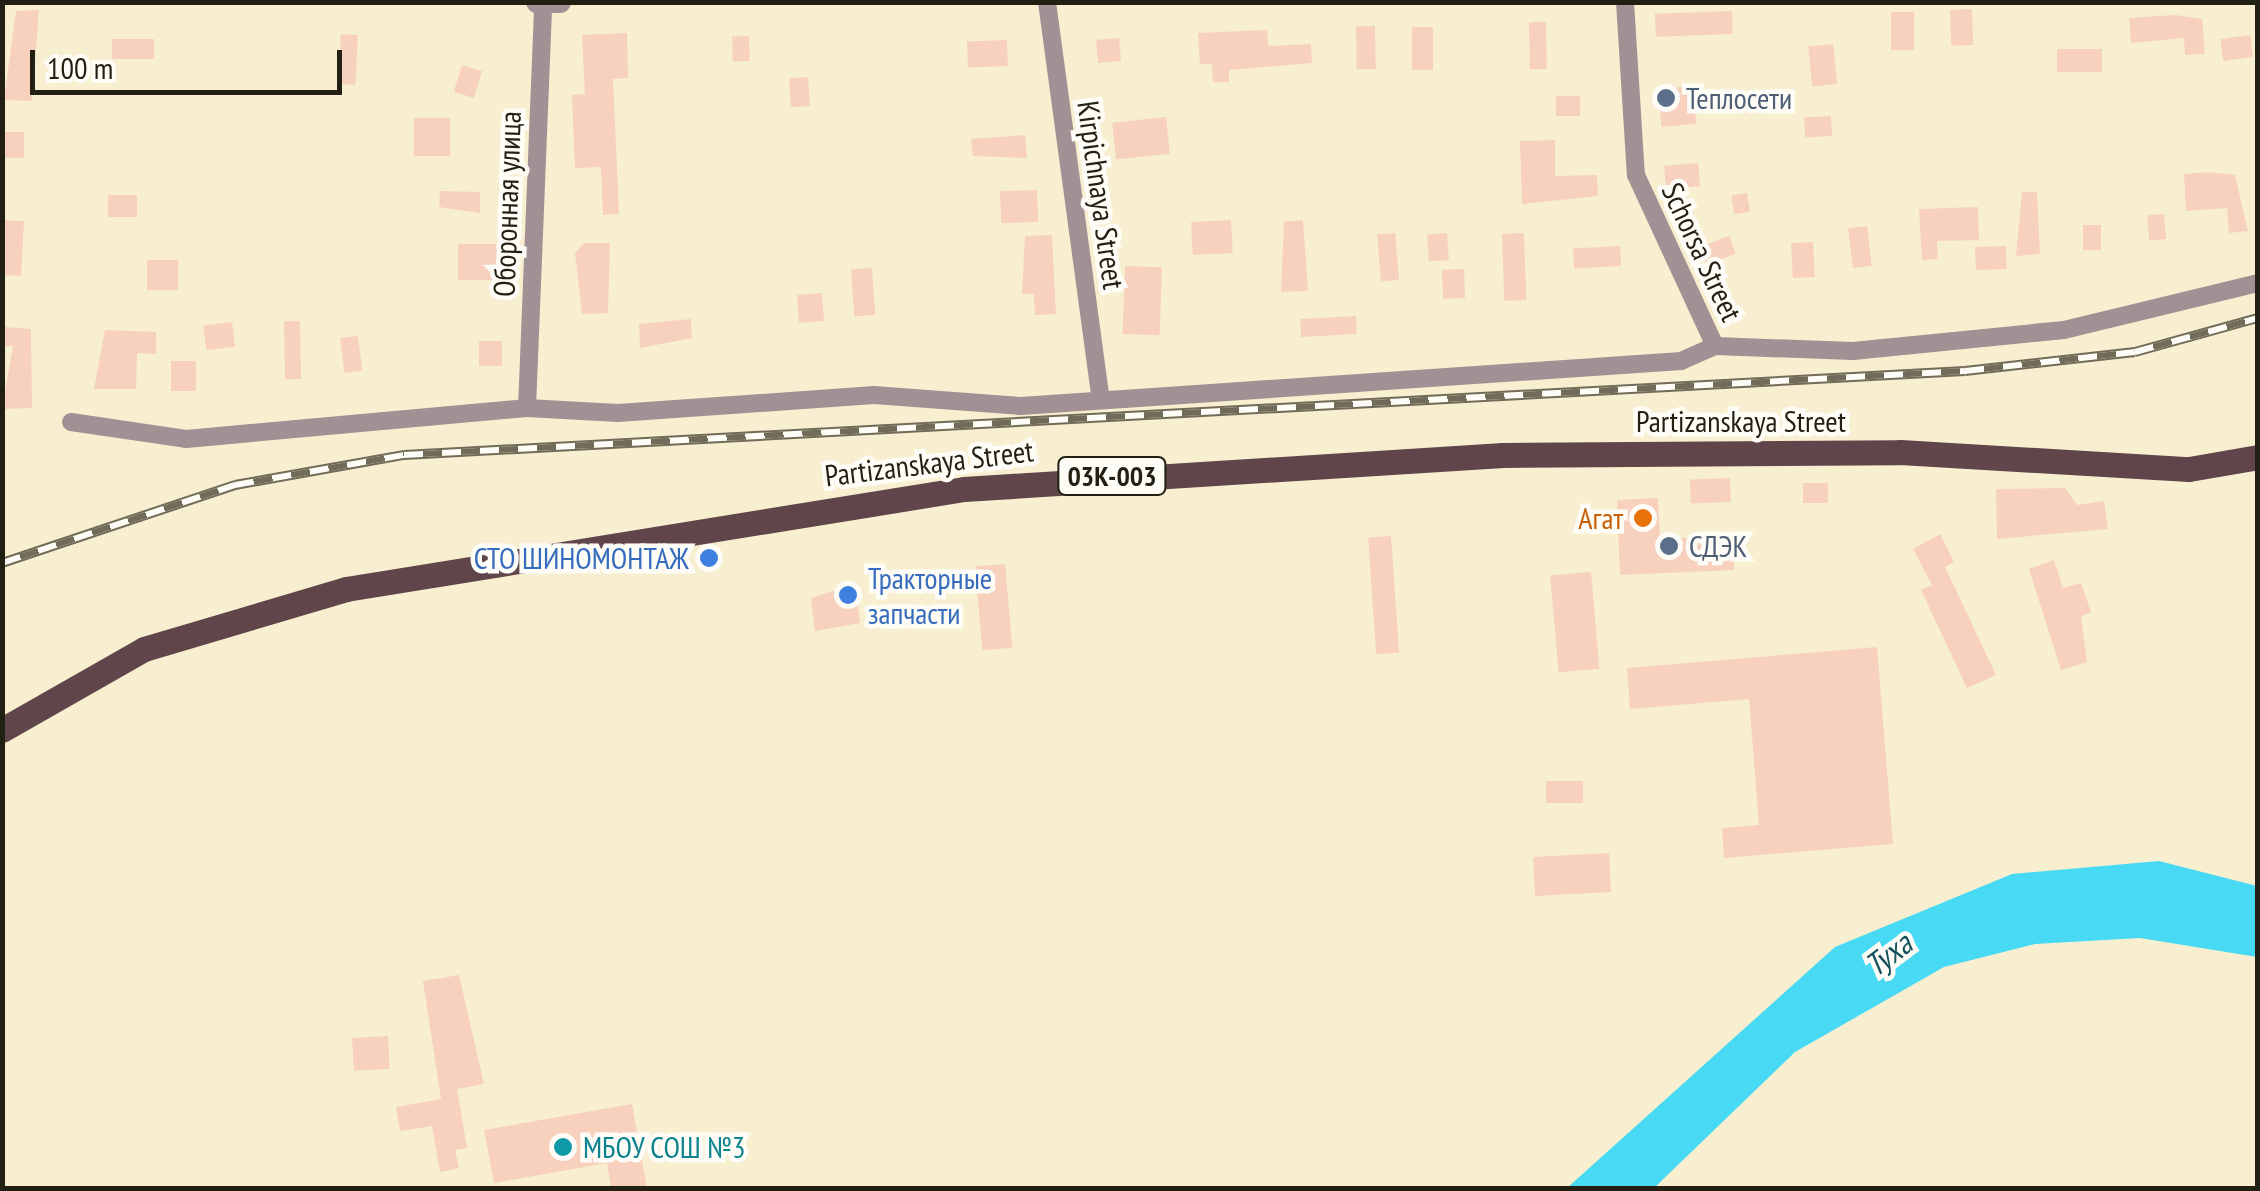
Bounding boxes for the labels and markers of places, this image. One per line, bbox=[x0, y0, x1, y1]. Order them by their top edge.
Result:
place label: Теплосети bbox=[1686, 80, 1792, 116]
marker: Теплосети bbox=[1655, 87, 1677, 109]
place label: Агат bbox=[1578, 500, 1623, 536]
marker: Агат bbox=[1632, 507, 1654, 529]
place label: СДЭК bbox=[1689, 528, 1747, 564]
marker: СДЭК bbox=[1658, 535, 1680, 557]
place label: СТО ШИНОМОНТАЖ bbox=[474, 540, 689, 576]
marker: СТО ШИНОМОНТАЖ bbox=[698, 547, 720, 569]
place label: Тракторные запчасти bbox=[868, 560, 992, 630]
marker: Тракторные запчасти bbox=[837, 584, 859, 606]
place label: МБОУ СОШ №3 bbox=[583, 1129, 746, 1165]
marker: МБОУ СОШ №3 bbox=[552, 1136, 574, 1158]

